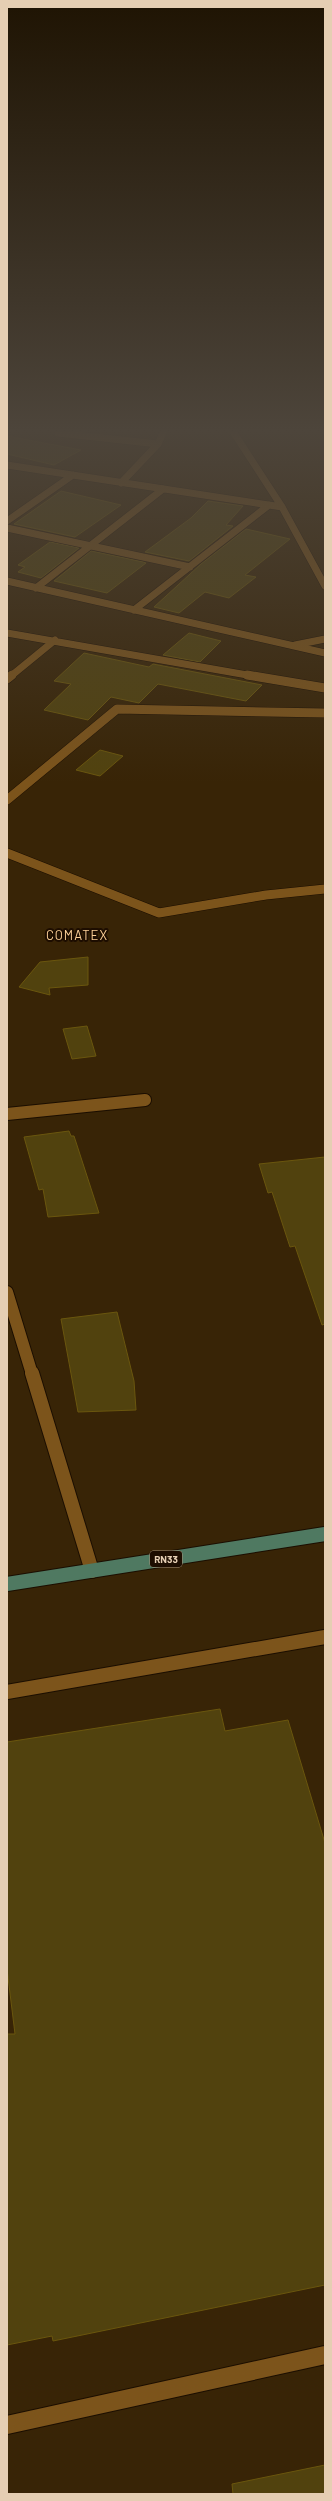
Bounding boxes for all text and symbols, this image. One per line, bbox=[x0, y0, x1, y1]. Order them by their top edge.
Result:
district label: COMATEX bbox=[46, 927, 108, 943]
road number: RN33 bbox=[150, 1551, 182, 1567]

